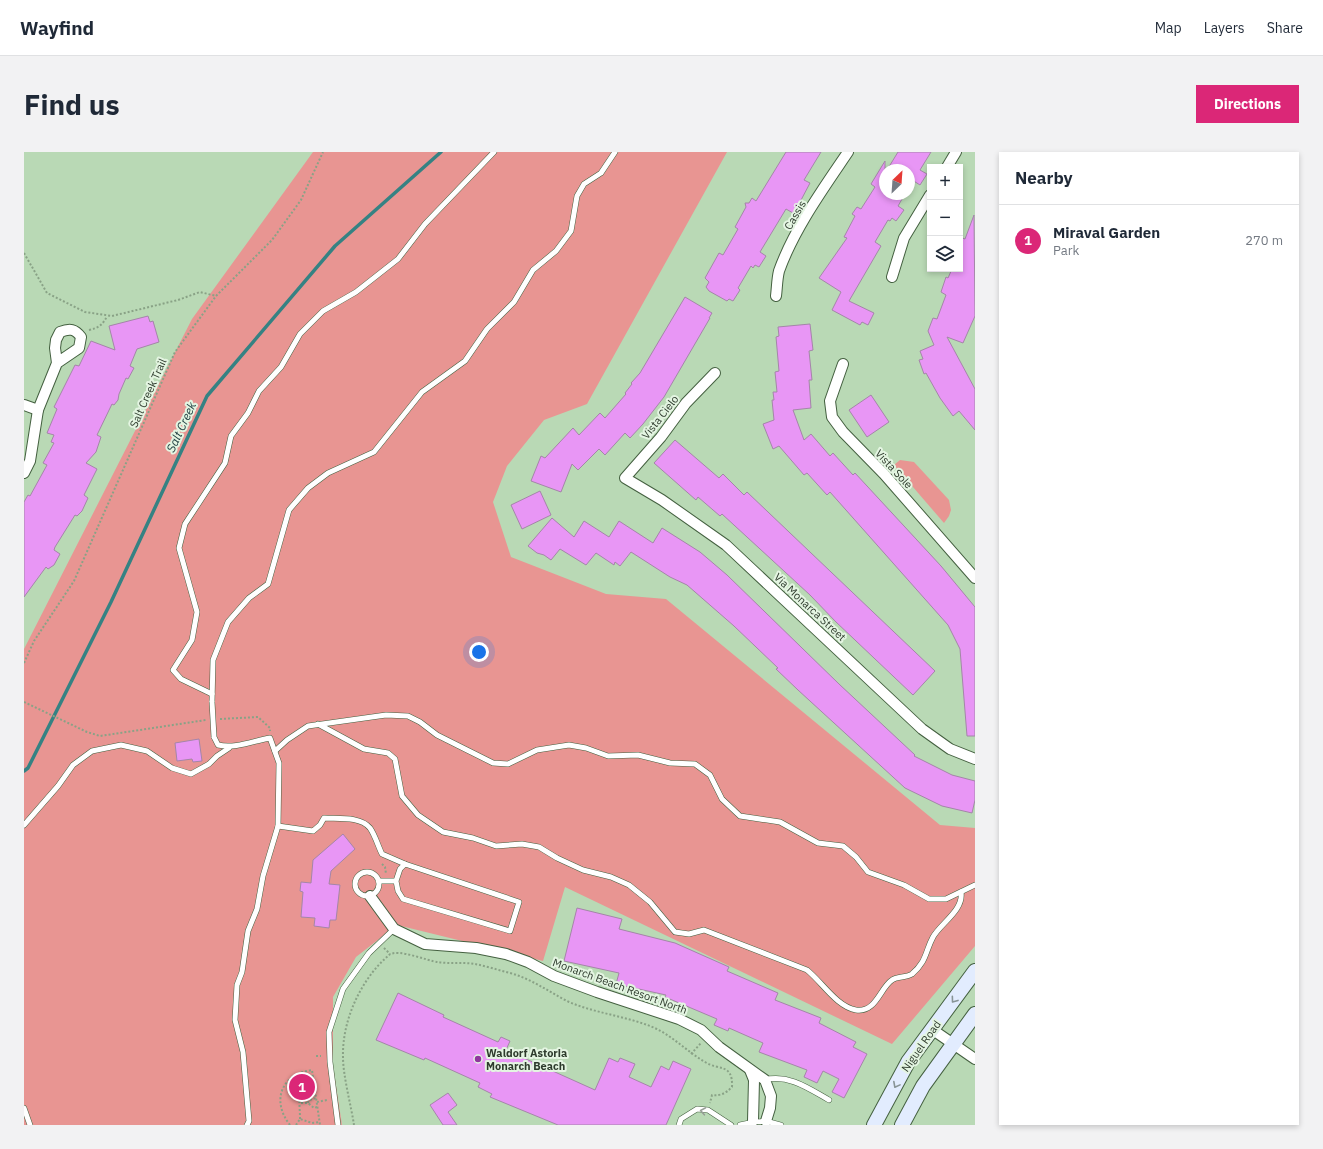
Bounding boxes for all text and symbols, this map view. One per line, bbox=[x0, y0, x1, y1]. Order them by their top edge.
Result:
text: Wayfind bbox=[20, 16, 94, 40]
text: Map bbox=[1155, 19, 1182, 37]
text: Layers bbox=[1204, 19, 1245, 37]
text: Share bbox=[1267, 19, 1303, 37]
button: Directions bbox=[1196, 85, 1299, 123]
text: Find us bbox=[24, 86, 120, 123]
north arrow bbox=[879, 164, 915, 200]
map controls bbox=[927, 164, 963, 272]
button: + bbox=[927, 164, 963, 200]
text: Nearby bbox=[1015, 167, 1073, 189]
street label: Cassis bbox=[781, 198, 809, 232]
button: − bbox=[927, 200, 963, 236]
text: Miraval Garden bbox=[1053, 223, 1160, 242]
text: 1 bbox=[1024, 232, 1032, 249]
text: 270 m bbox=[1245, 232, 1283, 249]
button: layers bbox=[927, 236, 963, 272]
text: Park bbox=[1053, 242, 1079, 259]
street label: Salt Creek Trail bbox=[126, 356, 170, 430]
street label: Vista Cielo bbox=[639, 392, 681, 442]
water label: Salt Creek bbox=[163, 399, 199, 455]
street label: Vista Sole bbox=[872, 446, 916, 492]
street label: Via Monarca Street bbox=[771, 570, 849, 644]
your location bbox=[469, 642, 489, 662]
street label: Monarch Beach Resort North bbox=[551, 955, 689, 1017]
one-way arrow bbox=[952, 996, 959, 1003]
street label: Niguel Road bbox=[898, 1018, 944, 1074]
place label: Waldorf Astoria Monarch Beach bbox=[486, 1046, 567, 1073]
marker: Waldorf Astoria Monarch Beach bbox=[473, 1054, 483, 1064]
pin: 1 bbox=[289, 1072, 315, 1102]
one-way arrow bbox=[893, 1081, 900, 1088]
one-way arrow bbox=[700, 1107, 707, 1115]

